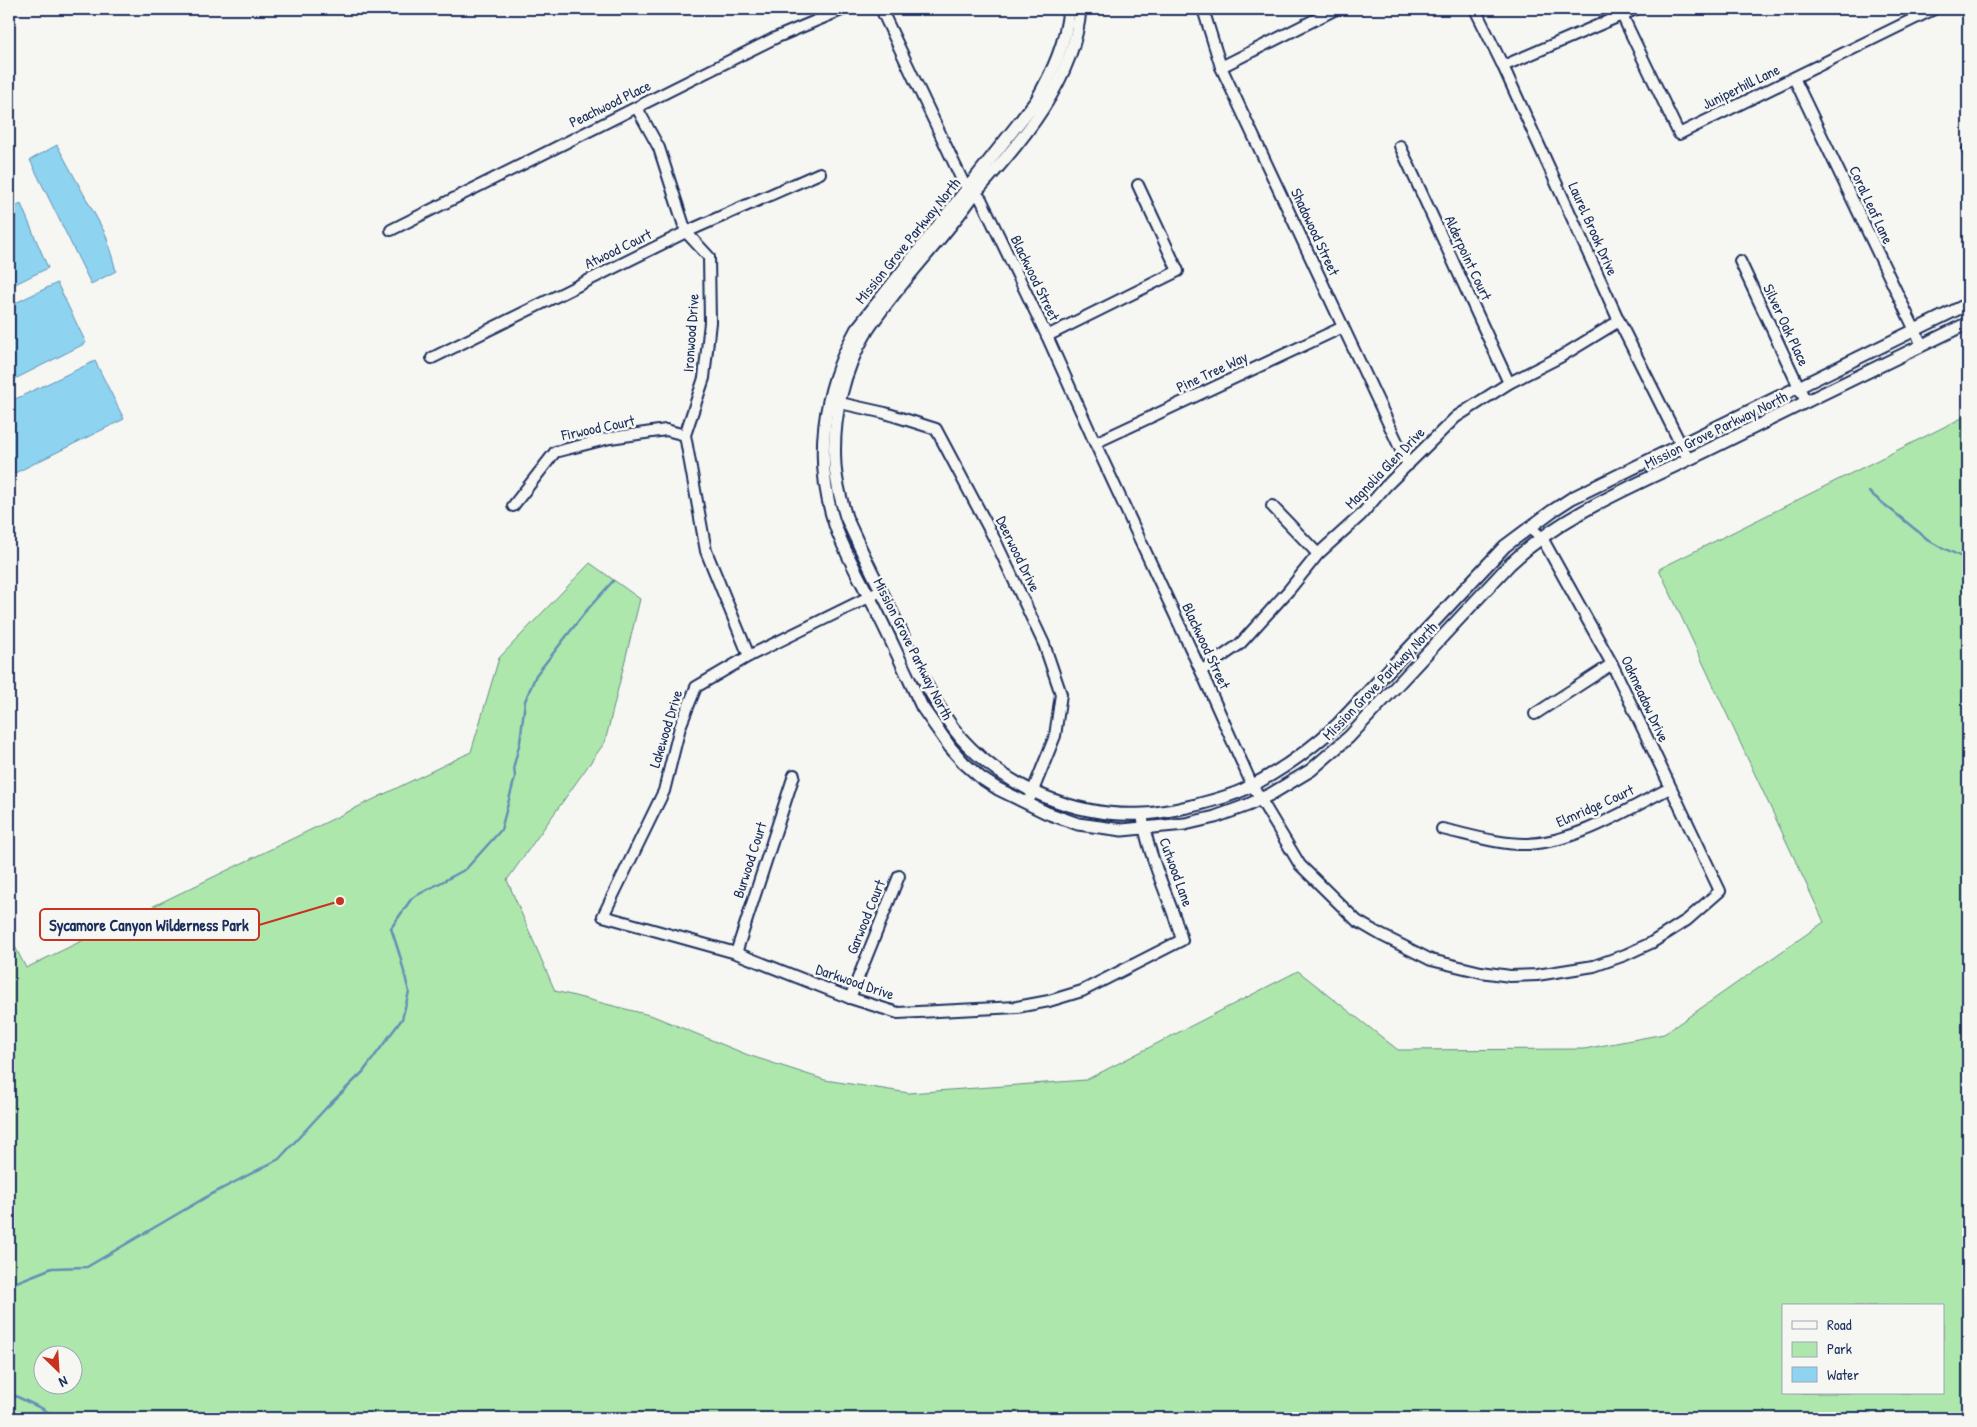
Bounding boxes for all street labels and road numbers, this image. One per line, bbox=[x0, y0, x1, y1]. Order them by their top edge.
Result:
street label: Juniperhill Lane bbox=[1699, 59, 1783, 114]
street label: Peachwood Place bbox=[565, 75, 654, 132]
street label: Coral Leaf Lane bbox=[1844, 162, 1899, 247]
street label: Mission Grove Parkway North bbox=[850, 173, 965, 308]
street label: Laurel Brook Drive bbox=[1564, 179, 1623, 279]
street label: Shadowood Street bbox=[1286, 185, 1345, 280]
street label: Alderpoint Court bbox=[1440, 212, 1498, 304]
street label: Atwood Court bbox=[581, 223, 656, 274]
street label: Blackwood Street bbox=[1006, 231, 1066, 325]
street label: Silver Oak Place bbox=[1758, 280, 1815, 369]
street label: Ironwood Drive bbox=[677, 293, 704, 373]
street label: Pine Tree Way bbox=[1173, 346, 1251, 397]
street label: Mission Grove Parkway North bbox=[1641, 386, 1791, 473]
street label: Firwood Court bbox=[558, 409, 637, 446]
street label: Magnolia Glen Drive bbox=[1340, 422, 1429, 513]
street label: Deerwood Drive bbox=[991, 513, 1046, 595]
street label: Mission Grove Parkway North bbox=[868, 574, 958, 723]
street label: Blackwood Street bbox=[1177, 599, 1236, 693]
street label: Mission Grove Parkway North bbox=[1318, 617, 1442, 744]
street label: Oakmeadow Drive bbox=[1616, 652, 1675, 745]
street label: Lakewood Drive bbox=[644, 687, 687, 770]
street label: Elmridge Court bbox=[1553, 779, 1638, 832]
street label: Burwood Court bbox=[727, 818, 772, 901]
street label: Cutwood Lane bbox=[1154, 834, 1199, 909]
street label: Garwood Court bbox=[841, 876, 890, 957]
street label: Darkwood Drive bbox=[813, 958, 897, 1005]

